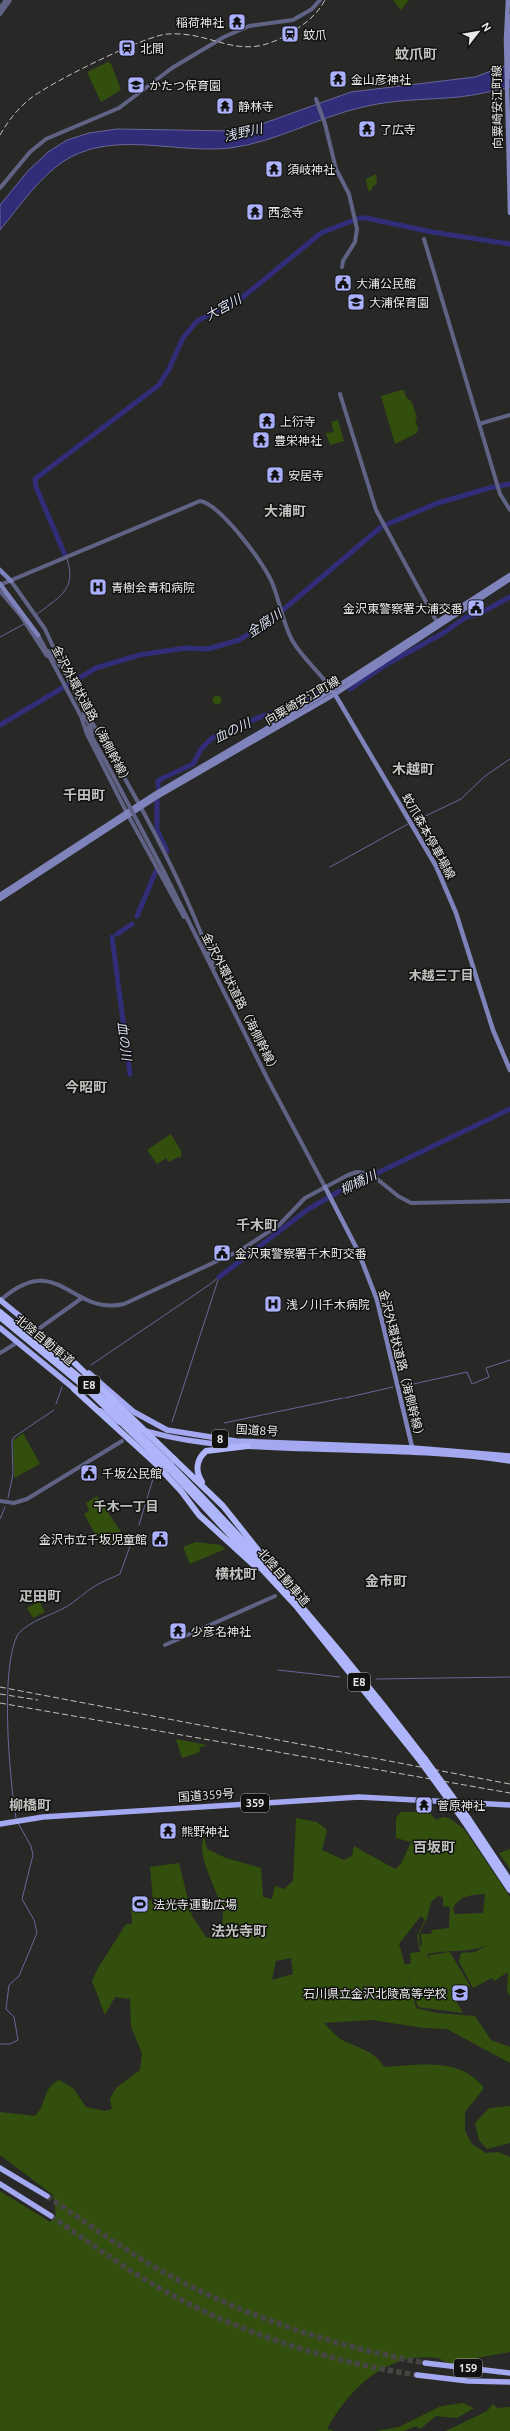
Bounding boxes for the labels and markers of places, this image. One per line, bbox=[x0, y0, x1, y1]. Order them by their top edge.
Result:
temple icon: 稲荷神社 bbox=[227, 12, 247, 32]
place label: 稲荷神社 bbox=[176, 16, 224, 29]
station icon: 蚊爪 bbox=[280, 24, 300, 44]
place label: 蚊爪 bbox=[303, 28, 327, 41]
station icon: 北間 bbox=[117, 38, 137, 58]
place label: 北間 bbox=[140, 42, 164, 55]
temple icon: 金山彦神社 bbox=[328, 69, 348, 89]
place label: 金山彦神社 bbox=[351, 73, 411, 86]
school or university icon: かたつ保育園 bbox=[126, 75, 146, 95]
place label: かたつ保育園 bbox=[149, 79, 221, 92]
temple icon: 静林寺 bbox=[215, 96, 235, 116]
place label: 静林寺 bbox=[238, 100, 274, 113]
temple icon: 了広寺 bbox=[357, 119, 377, 139]
place label: 了広寺 bbox=[380, 123, 416, 136]
temple icon: 須岐神社 bbox=[264, 159, 284, 179]
place label: 須岐神社 bbox=[287, 163, 335, 176]
temple icon: 西念寺 bbox=[245, 202, 265, 222]
place label: 西念寺 bbox=[268, 206, 304, 219]
public building icon: 大浦公民館 bbox=[333, 273, 353, 293]
place label: 大浦公民館 bbox=[356, 277, 416, 290]
school or university icon: 大浦保育園 bbox=[346, 292, 366, 312]
place label: 大浦保育園 bbox=[369, 296, 429, 309]
temple icon: 上衍寺 bbox=[257, 411, 277, 431]
place label: 上衍寺 bbox=[280, 415, 316, 428]
temple icon: 豊栄神社 bbox=[251, 430, 271, 450]
place label: 豊栄神社 bbox=[274, 434, 322, 447]
temple icon: 安居寺 bbox=[265, 465, 285, 485]
place label: 安居寺 bbox=[288, 469, 324, 482]
hospital icon: 青樹会青和病院 bbox=[88, 577, 108, 597]
place label: 青樹会青和病院 bbox=[111, 581, 195, 594]
public building icon: 金沢東警察署大浦交番 bbox=[466, 598, 486, 618]
place label: 金沢東警察署大浦交番 bbox=[343, 602, 463, 615]
public building icon: 金沢東警察署千木町交番 bbox=[212, 1243, 232, 1263]
place label: 金沢東警察署千木町交番 bbox=[235, 1247, 367, 1260]
hospital icon: 浅ノ川千木病院 bbox=[263, 1294, 283, 1314]
place label: 浅ノ川千木病院 bbox=[286, 1298, 370, 1311]
public building icon: 千坂公民館 bbox=[79, 1463, 99, 1483]
place label: 千坂公民館 bbox=[102, 1467, 162, 1480]
public building icon: 金沢市立千坂児童館 bbox=[150, 1529, 170, 1549]
place label: 金沢市立千坂児童館 bbox=[39, 1533, 147, 1546]
temple icon: 少彦名神社 bbox=[168, 1621, 188, 1641]
place label: 少彦名神社 bbox=[191, 1625, 251, 1638]
temple icon: 菅原神社 bbox=[414, 1795, 434, 1815]
place label: 菅原神社 bbox=[437, 1799, 485, 1812]
temple icon: 熊野神社 bbox=[158, 1821, 178, 1841]
place label: 熊野神社 bbox=[181, 1825, 229, 1838]
sports icon: 法光寺運動広場 bbox=[130, 1894, 150, 1914]
place label: 法光寺運動広場 bbox=[153, 1898, 237, 1911]
school or university icon: 石川県立金沢北陵高等学校 bbox=[450, 1983, 470, 2003]
place label: 石川県立金沢北陵高等学校 bbox=[303, 1987, 447, 2000]

